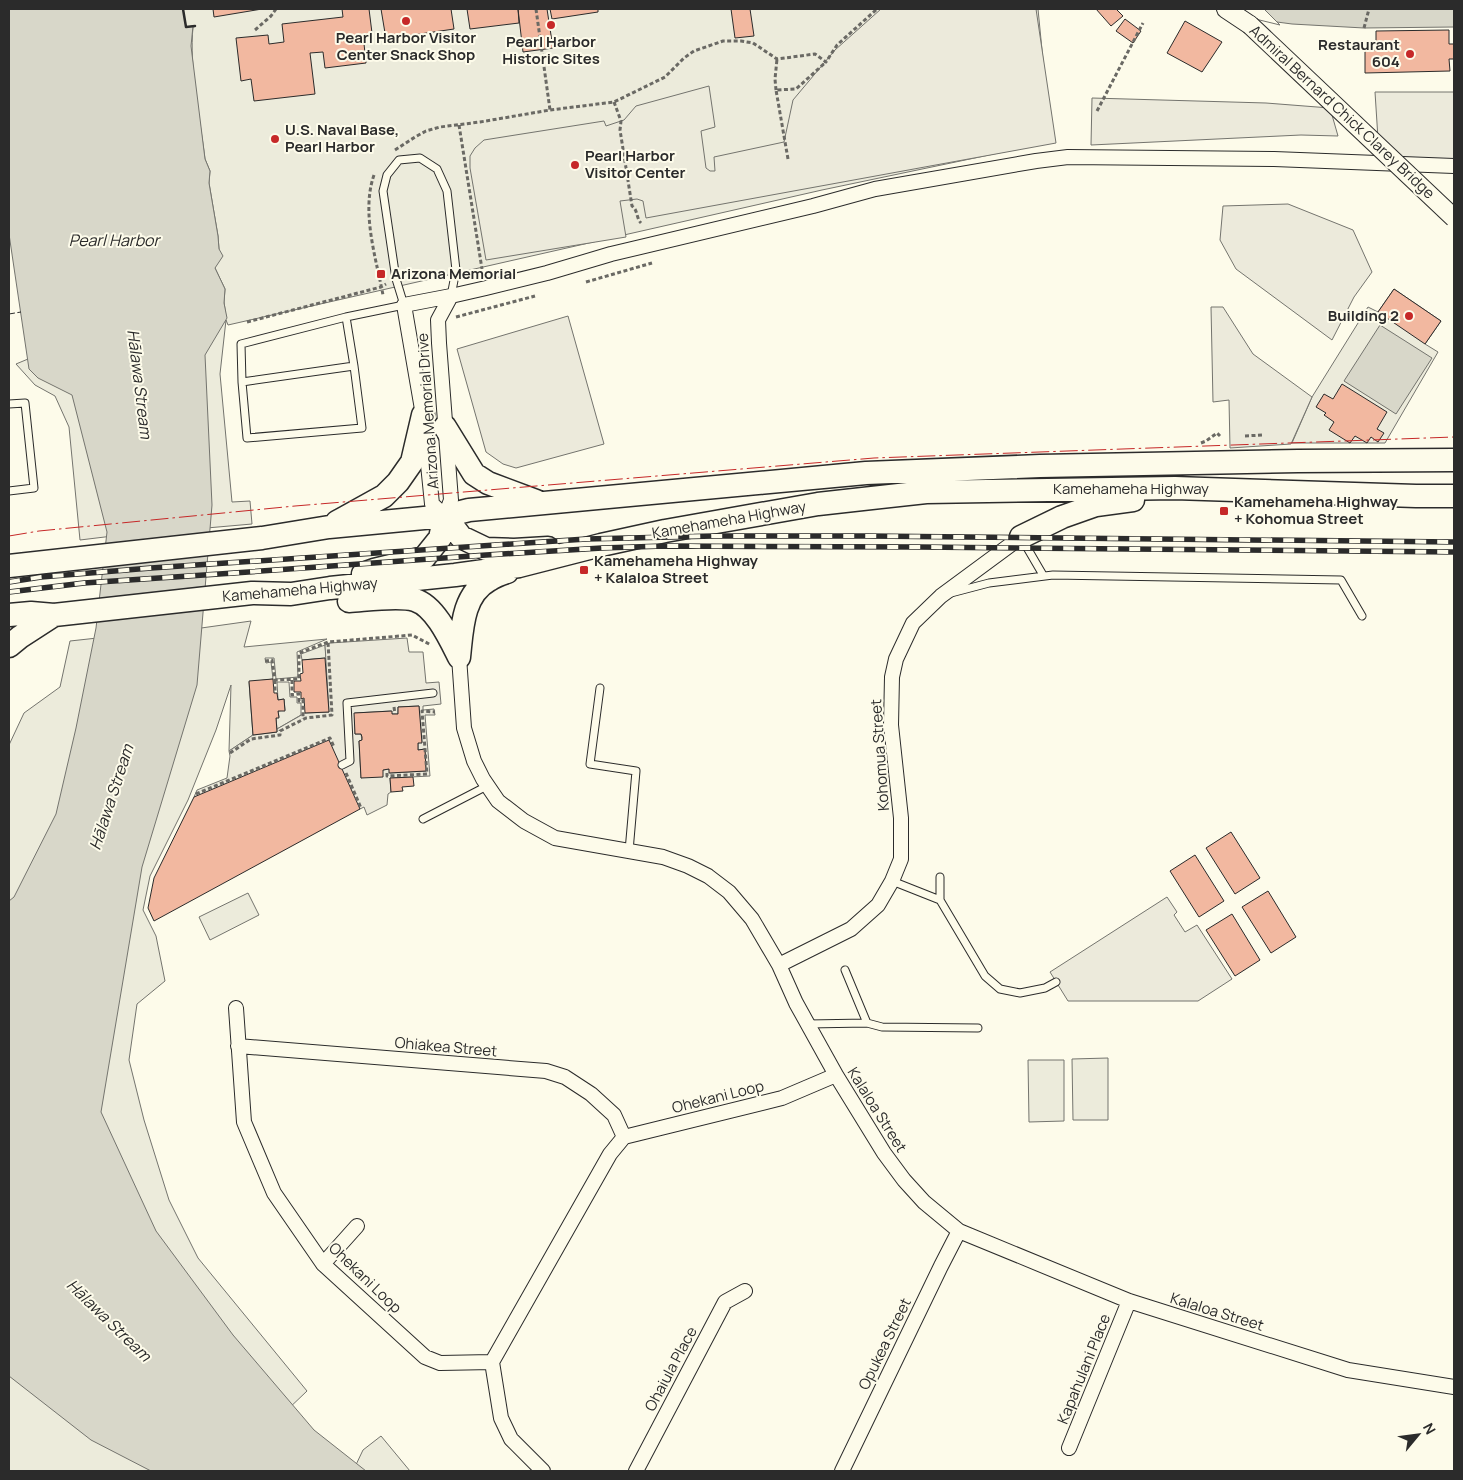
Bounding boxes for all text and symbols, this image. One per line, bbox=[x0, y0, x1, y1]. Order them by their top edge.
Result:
marker: Pearl Harbor Visitor Center Snack Shop bbox=[400, 15, 412, 27]
marker: Pearl Harbor Historic Sites bbox=[545, 19, 557, 31]
street label: Admiral Bernard Chick Clarey Bridge bbox=[1245, 20, 1440, 203]
place label: Pearl Harbor Visitor Center Snack Shop bbox=[336, 27, 476, 65]
place label: Pearl Harbor Historic Sites bbox=[502, 31, 600, 69]
place label: Restaurant 604 bbox=[1318, 34, 1400, 72]
marker: Restaurant 604 bbox=[1404, 48, 1416, 60]
place label: U.S. Naval Base, Pearl Harbor bbox=[285, 119, 399, 157]
marker: U.S. Naval Base, Pearl Harbor bbox=[269, 133, 281, 145]
place label: Pearl Harbor Visitor Center bbox=[585, 145, 686, 183]
marker: Pearl Harbor Visitor Center bbox=[569, 159, 581, 171]
water label: Pearl Harbor bbox=[69, 229, 162, 251]
place label: Arizona Memorial bbox=[391, 263, 516, 284]
marker: Arizona Memorial bbox=[375, 268, 387, 280]
place label: Building 2 bbox=[1328, 305, 1399, 326]
marker: Building 2 bbox=[1403, 310, 1415, 322]
water label: Hālawa Stream bbox=[122, 328, 158, 441]
street label: Arizona Memorial Drive bbox=[412, 332, 443, 490]
street label: Kamehameha Highway bbox=[1053, 478, 1209, 499]
place label: Kamehameha Highway + Kohomua Street bbox=[1234, 491, 1399, 529]
street label: Kamehameha Highway bbox=[650, 496, 808, 543]
marker: Kamehameha Highway + Kohomua Street bbox=[1218, 505, 1230, 517]
place label: Kamehameha Highway + Kalaloa Street bbox=[594, 550, 759, 588]
marker: Kamehameha Highway + Kalaloa Street bbox=[578, 564, 590, 576]
street label: Kamehameha Highway bbox=[221, 572, 379, 607]
street label: Kohomua Street bbox=[865, 698, 894, 812]
water label: Hālawa Stream bbox=[84, 740, 139, 852]
street label: Ohiakea Street bbox=[394, 1032, 498, 1061]
street label: Kalaloa Street bbox=[843, 1063, 912, 1156]
street label: Ohekani Loop bbox=[670, 1075, 766, 1118]
street label: Ohekani Loop bbox=[324, 1237, 407, 1318]
water label: Hālawa Stream bbox=[62, 1274, 157, 1367]
street label: Kalaloa Street bbox=[1168, 1287, 1267, 1336]
street label: Opukea Street bbox=[853, 1294, 916, 1393]
street label: Kapahulani Place bbox=[1052, 1310, 1115, 1427]
street label: Ohaiula Place bbox=[639, 1323, 702, 1415]
north arrow bbox=[1393, 1410, 1443, 1460]
text: N bbox=[1419, 1419, 1441, 1437]

